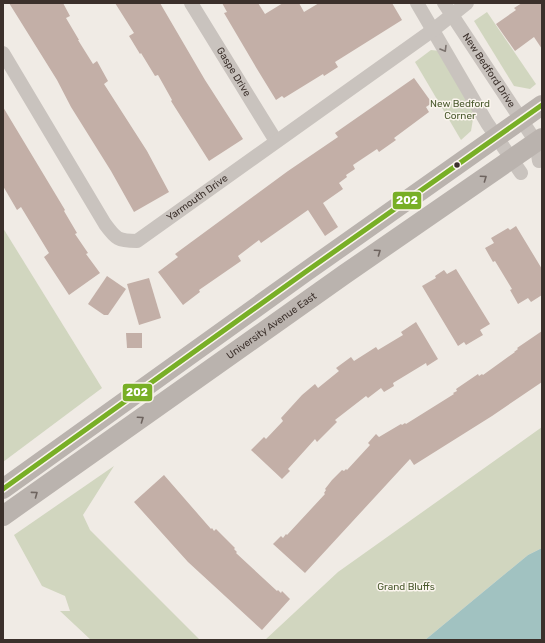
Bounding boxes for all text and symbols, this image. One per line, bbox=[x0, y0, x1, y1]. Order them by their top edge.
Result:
street label: New Bedford Drive bbox=[460, 31, 518, 110]
street label: Gaspe Drive bbox=[214, 45, 253, 99]
one-way arrow bbox=[439, 45, 446, 52]
park label: New Bedford Corner bbox=[430, 98, 490, 122]
unlabelled marker bbox=[452, 160, 462, 170]
street label: Yarmouth Drive bbox=[165, 172, 231, 224]
one-way arrow bbox=[480, 176, 487, 183]
line badge: 202 bbox=[392, 191, 422, 210]
text: 202 bbox=[396, 194, 418, 207]
one-way arrow bbox=[373, 250, 380, 257]
street label: University Avenue East bbox=[224, 290, 319, 362]
line badge: 202 bbox=[122, 383, 153, 402]
text: 202 bbox=[126, 386, 148, 399]
one-way arrow bbox=[137, 416, 144, 424]
one-way arrow bbox=[30, 492, 37, 499]
park label: Grand Bluffs bbox=[377, 581, 435, 593]

